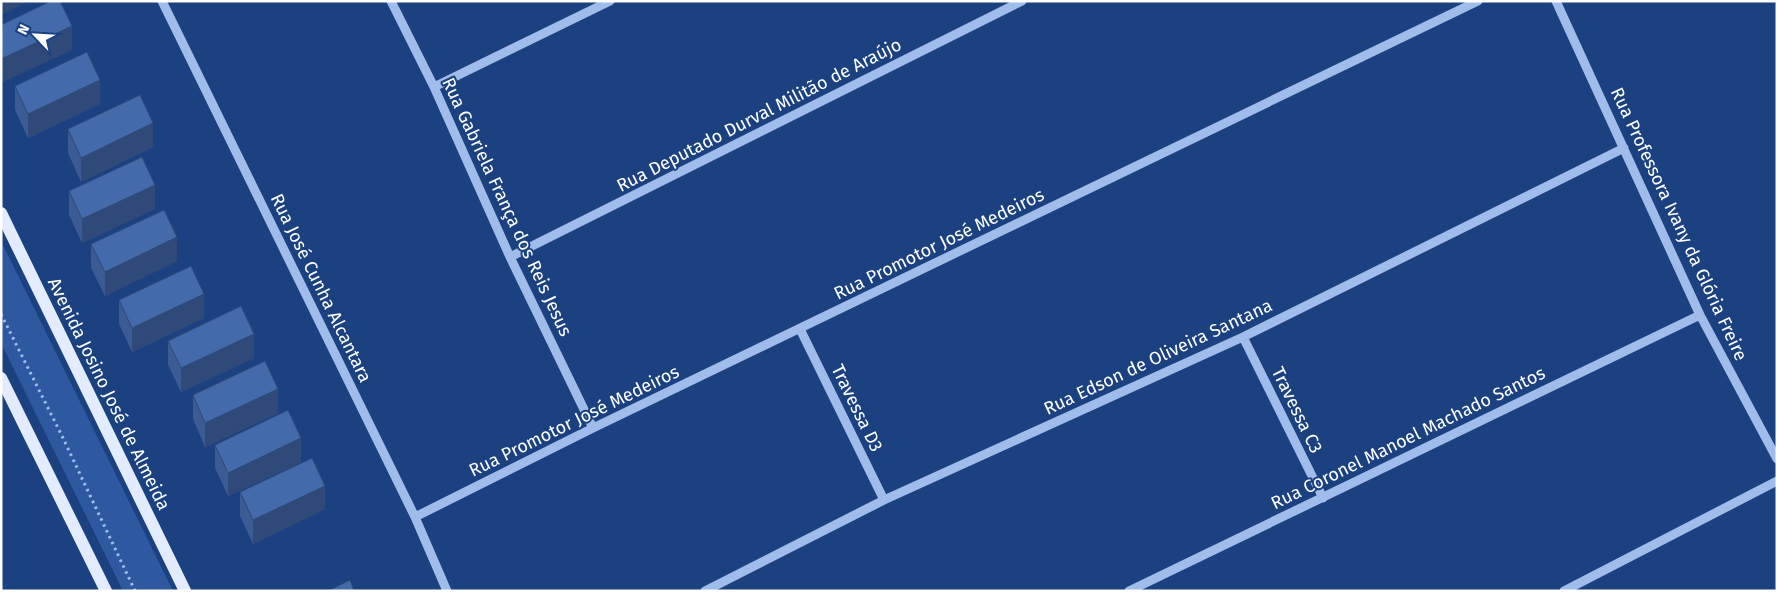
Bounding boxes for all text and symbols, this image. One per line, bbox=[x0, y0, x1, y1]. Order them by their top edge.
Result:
north arrow bbox=[10, 10, 60, 60]
text: N bbox=[14, 22, 33, 38]
street label: Rua Deputado Durval Militão de Araújo bbox=[613, 33, 905, 197]
street label: Rua Gabriela França dos Reis Jesus bbox=[437, 74, 577, 340]
street label: Rua Professora Ivany da Glória Freire bbox=[1606, 84, 1752, 364]
street label: Rua Promotor José Medeiros bbox=[830, 183, 1048, 305]
street label: Rua José Cunha Alcantara bbox=[266, 190, 376, 386]
street label: Avenida Josino José de Almeida bbox=[43, 274, 175, 514]
street label: Rua Edson de Oliveira Santana bbox=[1040, 294, 1276, 420]
street label: Rua Promotor José Medeiros bbox=[465, 360, 683, 482]
street label: Travessa D3 bbox=[826, 361, 888, 455]
street label: Rua Coronel Manoel Machado Santos bbox=[1267, 362, 1549, 514]
street label: Travessa C3 bbox=[1267, 363, 1327, 457]

